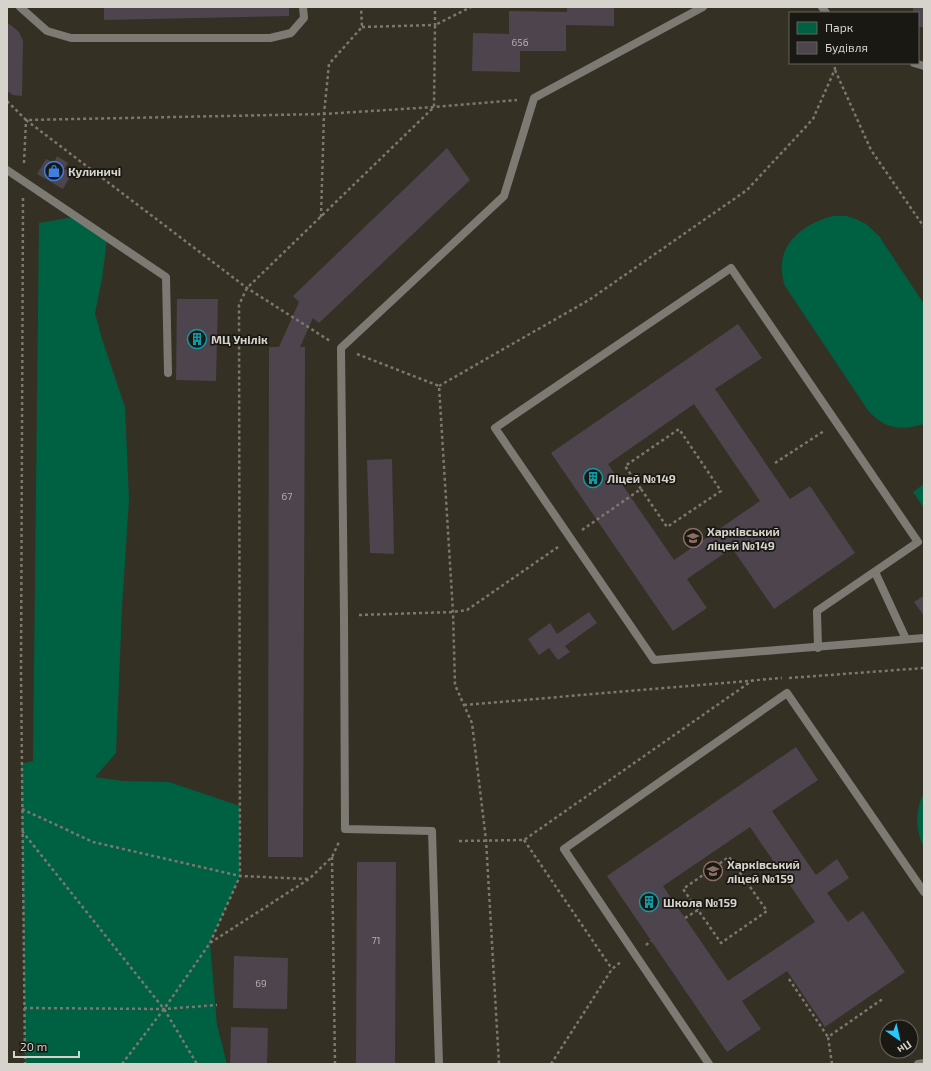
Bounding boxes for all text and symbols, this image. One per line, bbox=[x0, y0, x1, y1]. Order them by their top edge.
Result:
legend bbox=[789, 12, 919, 64]
text: Парк bbox=[825, 20, 854, 34]
house number: 65б bbox=[512, 36, 529, 48]
text: Будівля bbox=[825, 40, 868, 55]
shop icon: Кулиничі bbox=[43, 160, 65, 182]
place label: Кулиничі bbox=[68, 164, 121, 178]
building icon: МЦ Унілік bbox=[186, 328, 208, 350]
place label: МЦ Унілік bbox=[211, 332, 268, 346]
building icon: Ліцей №149 bbox=[582, 467, 604, 489]
place label: Ліцей №149 bbox=[607, 471, 676, 485]
house number: 67 bbox=[282, 490, 292, 502]
place label: Харківський ліцей №149 bbox=[707, 524, 780, 552]
school or university icon: Харківський ліцей №149 bbox=[682, 527, 704, 549]
place label: Харківський ліцей №159 bbox=[727, 857, 800, 885]
school or university icon: Харківський ліцей №159 bbox=[702, 860, 724, 882]
building icon: Школа №159 bbox=[638, 891, 660, 913]
place label: Школа №159 bbox=[663, 895, 737, 909]
house number: 71 bbox=[371, 934, 381, 946]
house number: 69 bbox=[255, 977, 267, 989]
north arrow bbox=[879, 1019, 919, 1059]
scale bar bbox=[14, 1033, 79, 1059]
text: Пн bbox=[895, 1038, 914, 1057]
text: 20 m bbox=[20, 1039, 47, 1053]

